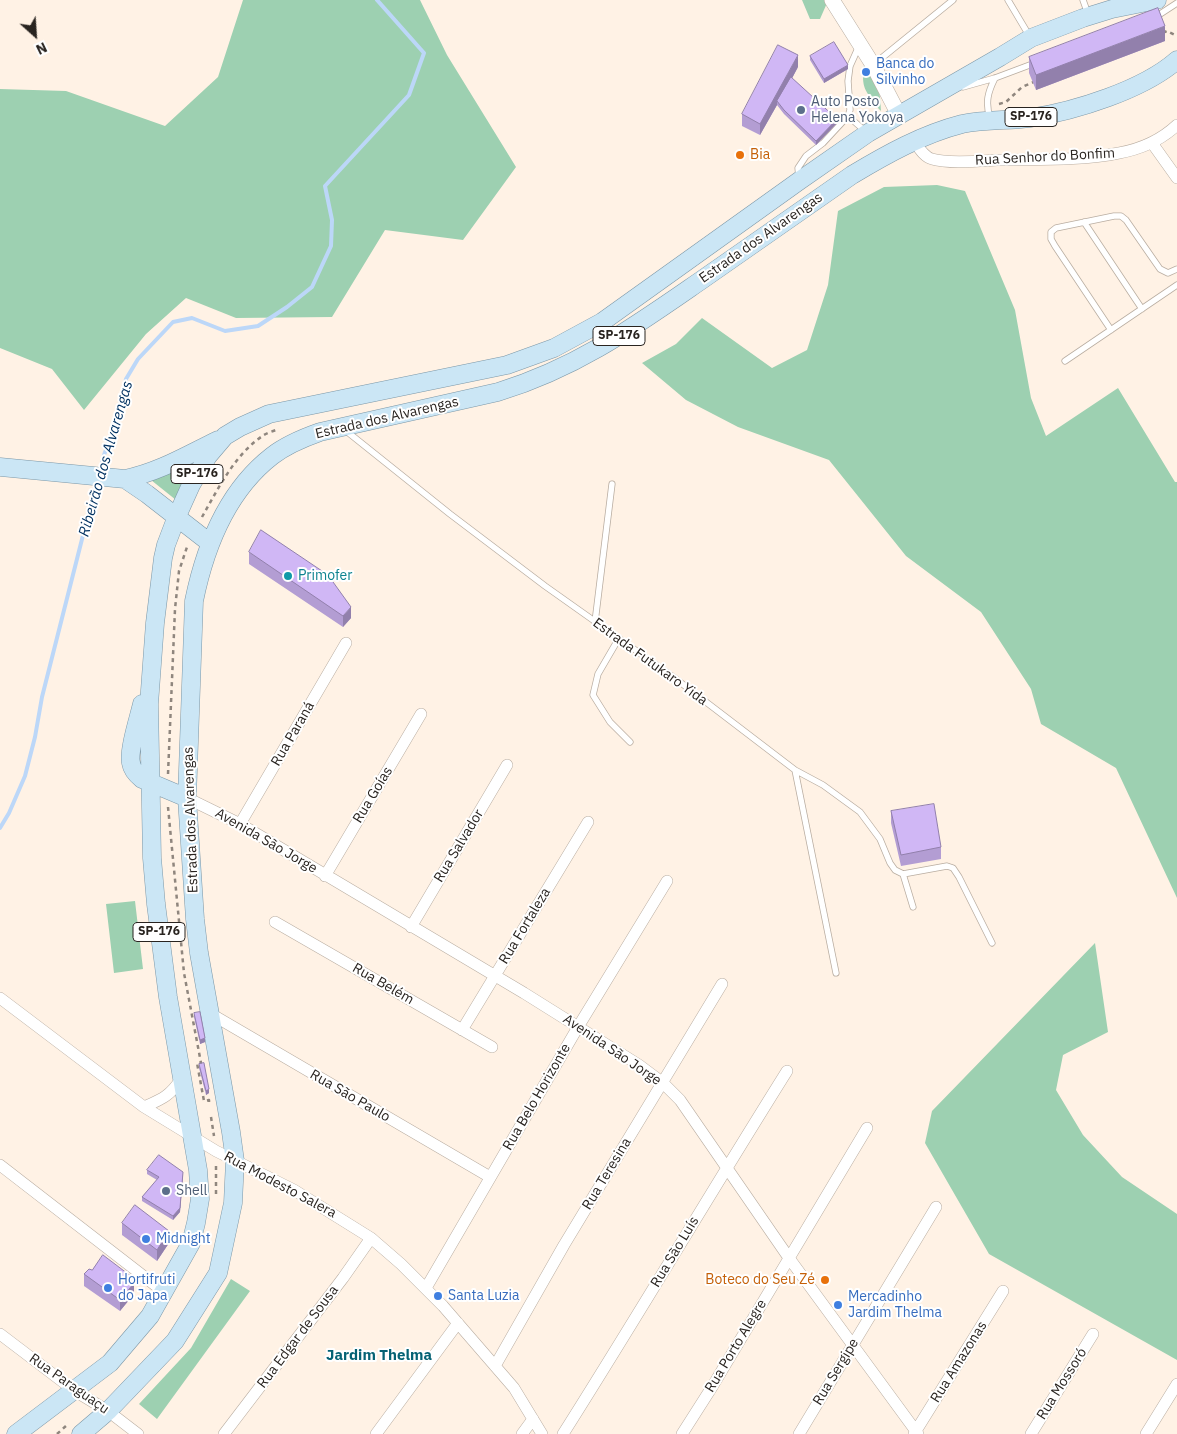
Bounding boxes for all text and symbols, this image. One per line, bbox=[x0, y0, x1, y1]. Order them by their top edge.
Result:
north arrow bbox=[10, 10, 60, 60]
text: N bbox=[33, 38, 50, 59]
place label: Banca do Silvinho bbox=[876, 56, 934, 88]
marker: Banca do Silvinho bbox=[860, 66, 872, 78]
place label: Auto Posto Helena Yokoya bbox=[811, 94, 903, 126]
marker: Auto Posto Helena Yokoya bbox=[795, 104, 807, 116]
road number: SP-176 bbox=[1005, 108, 1057, 126]
street label: Rua Senhor do Bonfim bbox=[975, 145, 1115, 169]
place label: Bia bbox=[750, 147, 770, 163]
marker: Bia bbox=[734, 149, 746, 161]
street label: Estrada dos Alvarengas bbox=[696, 189, 826, 287]
road number: SP-176 bbox=[593, 326, 645, 346]
water label: Ribeirão dos Alvarengas bbox=[75, 379, 137, 539]
street label: Estrada dos Alvarengas bbox=[314, 393, 460, 443]
road number: SP-176 bbox=[171, 464, 223, 484]
place label: Primofer bbox=[298, 568, 352, 584]
marker: Primofer bbox=[282, 570, 294, 582]
street label: Estrada Futukaro Yida bbox=[589, 615, 711, 709]
street label: Rua Paraná bbox=[268, 699, 318, 769]
street label: Estrada dos Alvarengas bbox=[180, 746, 202, 894]
street label: Rua Goías bbox=[350, 764, 396, 826]
street label: Avenida São Jorge bbox=[212, 805, 320, 877]
street label: Rua Salvador bbox=[431, 806, 487, 886]
street label: Rua Fortaleza bbox=[496, 885, 554, 967]
road number: SP-176 bbox=[133, 922, 185, 942]
street label: Rua Belém bbox=[349, 960, 417, 1008]
street label: Avenida São Jorge bbox=[560, 1011, 664, 1089]
street label: Rua Belo Horizonte bbox=[500, 1041, 574, 1153]
street label: Rua São Paulo bbox=[307, 1066, 393, 1126]
street label: Rua Teresina bbox=[579, 1135, 635, 1213]
street label: Rua Modesto Salera bbox=[221, 1148, 339, 1222]
place label: Shell bbox=[176, 1183, 207, 1199]
marker: Shell bbox=[160, 1185, 172, 1197]
street label: Rua São Luís bbox=[647, 1214, 703, 1290]
place label: Midnight bbox=[156, 1231, 211, 1247]
marker: Midnight bbox=[140, 1233, 152, 1245]
place label: Hortifruti do Japa bbox=[118, 1272, 175, 1304]
place label: Boteco do Seu Zé bbox=[705, 1272, 815, 1288]
marker: Boteco do Seu Zé bbox=[819, 1274, 831, 1286]
marker: Hortifruti do Japa bbox=[102, 1282, 114, 1294]
street label: Rua Edgar de Sousa bbox=[254, 1282, 342, 1392]
place label: Santa Luzia bbox=[448, 1288, 520, 1304]
place label: Mercadinho Jardim Thelma bbox=[848, 1289, 942, 1321]
marker: Santa Luzia bbox=[432, 1290, 444, 1302]
street label: Rua Porto Alegre bbox=[702, 1296, 770, 1396]
marker: Mercadinho Jardim Thelma bbox=[832, 1299, 844, 1311]
street label: Rua Amazonas bbox=[927, 1318, 991, 1406]
street label: Rua Sergipe bbox=[809, 1336, 863, 1408]
street label: Rua Mossoró bbox=[1033, 1345, 1091, 1423]
district label: Jardim Thelma bbox=[326, 1347, 432, 1365]
street label: Rua Paraguaçu bbox=[26, 1350, 112, 1418]

